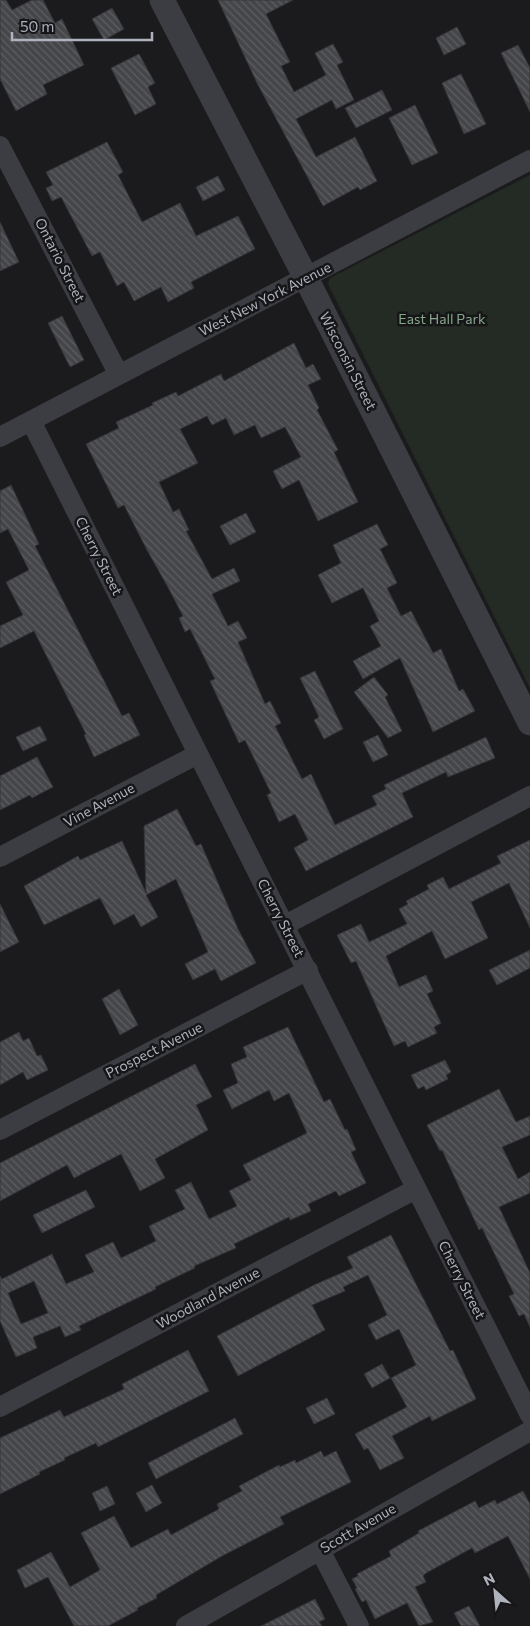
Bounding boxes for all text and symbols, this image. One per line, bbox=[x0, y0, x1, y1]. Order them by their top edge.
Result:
scale bar bbox=[12, 10, 152, 42]
text: 50 m bbox=[20, 17, 54, 35]
street label: Ontario Street bbox=[32, 215, 89, 305]
street label: West New York Avenue bbox=[196, 258, 334, 339]
street label: Wisconsin Street bbox=[316, 309, 381, 413]
park label: East Hall Park bbox=[398, 310, 486, 327]
street label: Cherry Street bbox=[72, 514, 127, 598]
street label: Vine Avenue bbox=[60, 779, 137, 830]
street label: Cherry Street bbox=[254, 876, 309, 960]
street label: Prospect Avenue bbox=[103, 1018, 205, 1081]
street label: Cherry Street bbox=[435, 1238, 490, 1322]
street label: Woodland Avenue bbox=[153, 1263, 262, 1332]
street label: Scott Avenue bbox=[317, 1499, 398, 1556]
north arrow bbox=[470, 1566, 520, 1616]
text: N bbox=[480, 1569, 497, 1589]

